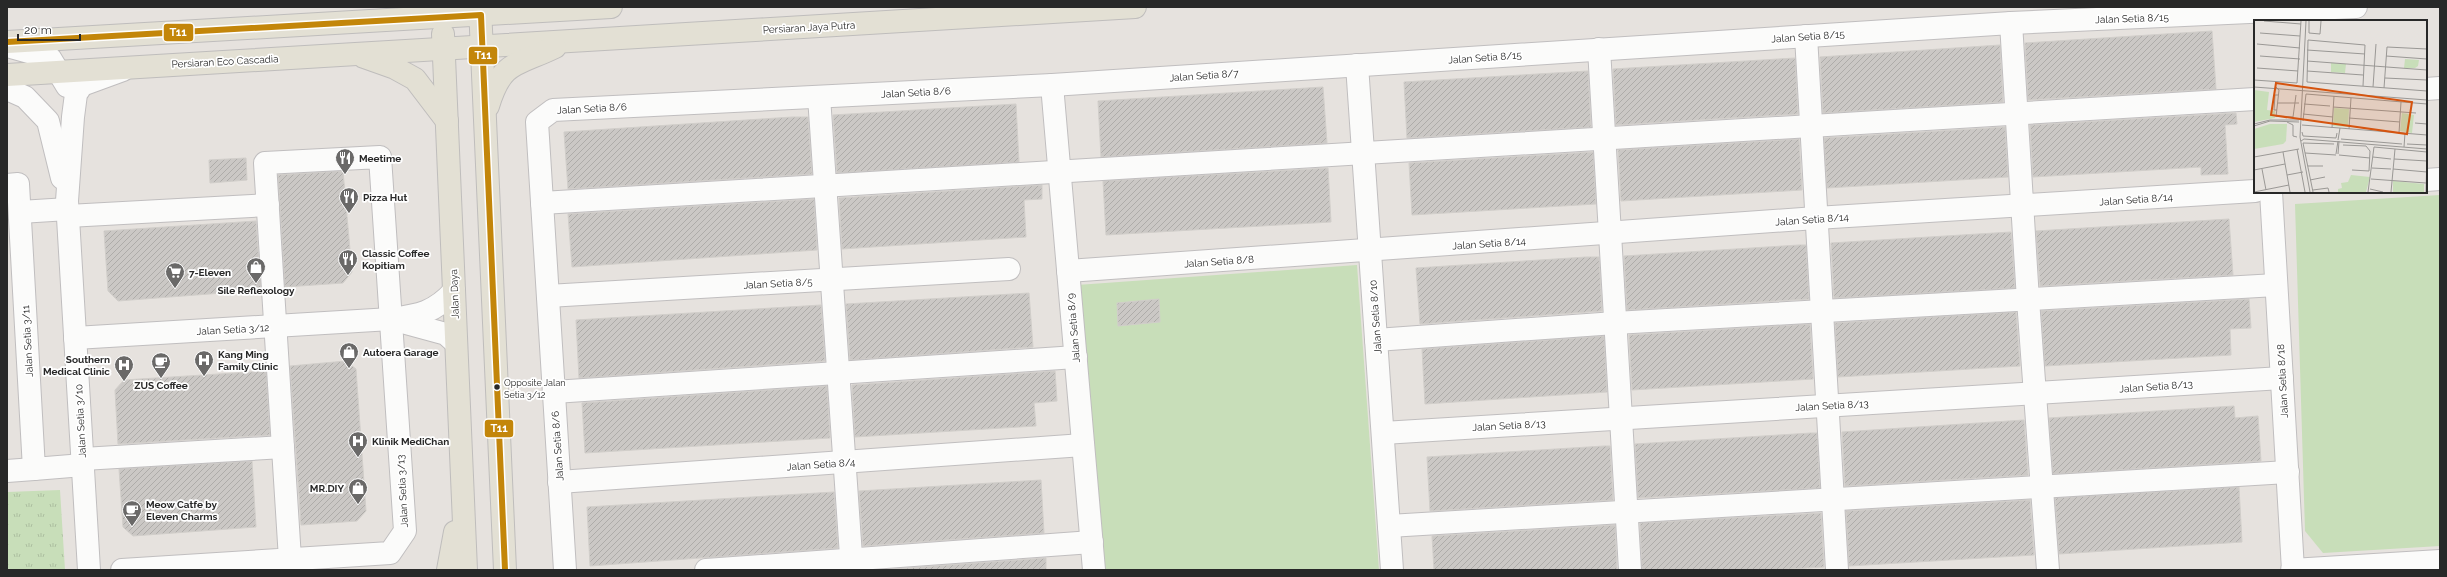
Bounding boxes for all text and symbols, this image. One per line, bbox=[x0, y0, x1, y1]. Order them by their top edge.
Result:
street label: Jalan Setia 8/15 bbox=[2095, 12, 2170, 25]
scale bar bbox=[18, 16, 80, 42]
street label: Persiaran Jaya Putra bbox=[762, 20, 856, 35]
inset map bbox=[2254, 20, 2427, 193]
text: 20 m bbox=[24, 23, 52, 37]
line badge: T11 bbox=[163, 23, 194, 42]
text: T11 bbox=[169, 26, 187, 39]
street label: Jalan Setia 8/15 bbox=[1771, 28, 1846, 45]
line badge: T11 bbox=[468, 46, 498, 65]
text: T11 bbox=[474, 49, 492, 62]
street label: Jalan Setia 8/15 bbox=[1448, 49, 1523, 66]
street label: Persiaran Eco Cascadia bbox=[171, 53, 279, 70]
street label: Jalan Setia 8/7 bbox=[1169, 68, 1240, 83]
street label: Jalan Setia 8/6 bbox=[881, 85, 951, 100]
street label: Jalan Setia 8/6 bbox=[557, 101, 627, 116]
restaurant icon: Meetime bbox=[334, 147, 356, 175]
place label: Meetime bbox=[359, 153, 401, 164]
restaurant icon: Pizza Hut bbox=[338, 186, 360, 214]
street label: Jalan Setia 8/14 bbox=[2099, 191, 2174, 208]
place label: Pizza Hut bbox=[363, 192, 407, 203]
street label: Jalan Setia 8/14 bbox=[1775, 211, 1850, 228]
street label: Jalan Setia 8/14 bbox=[1452, 235, 1527, 252]
restaurant icon: Classic Coffee Kopitiam bbox=[337, 248, 359, 276]
place label: Classic Coffee Kopitiam bbox=[362, 248, 429, 271]
street label: Jalan Setia 8/8 bbox=[1184, 254, 1254, 269]
shop icon: Sile Reflexology bbox=[245, 256, 267, 284]
supermarket icon: 7-Eleven bbox=[164, 261, 186, 289]
place label: 7-Eleven bbox=[189, 267, 231, 278]
street label: Jalan Daya bbox=[448, 269, 461, 319]
street label: Jalan Setia 8/5 bbox=[743, 276, 813, 291]
street label: Jalan Setia 8/10 bbox=[1367, 280, 1384, 354]
place label: Sile Reflexology bbox=[217, 285, 295, 296]
street label: Jalan Setia 8/9 bbox=[1065, 293, 1082, 363]
street label: Jalan Setia 3/11 bbox=[20, 304, 35, 377]
street label: Jalan Setia 3/12 bbox=[196, 322, 270, 337]
shop icon: Autoera Garage bbox=[338, 341, 360, 369]
street label: Jalan Setia 8/18 bbox=[2275, 344, 2290, 418]
place label: Autoera Garage bbox=[363, 347, 439, 358]
hospital icon: Kang Ming Family Clinic bbox=[193, 349, 215, 377]
place label: Kang Ming Family Clinic bbox=[218, 349, 279, 372]
cafe icon: ZUS Coffee bbox=[150, 351, 172, 379]
place label: Southern Medical Clinic bbox=[43, 354, 110, 377]
hospital icon: Southern Medical Clinic bbox=[113, 354, 135, 382]
place label: Opposite Jalan Setia 3/12 bbox=[504, 378, 566, 400]
street label: Jalan Setia 8/13 bbox=[2119, 378, 2193, 395]
place label: ZUS Coffee bbox=[134, 380, 188, 391]
marker: Opposite Jalan Setia 3/12 bbox=[492, 382, 502, 392]
street label: Jalan Setia 3/10 bbox=[73, 384, 88, 458]
street label: Jalan Setia 8/13 bbox=[1795, 398, 1869, 413]
street label: Jalan Setia 8/6 bbox=[550, 411, 565, 481]
street label: Jalan Setia 8/13 bbox=[1472, 418, 1546, 433]
line badge: T11 bbox=[484, 419, 514, 438]
text: T11 bbox=[490, 422, 508, 435]
hospital icon: Klinik MediChan bbox=[347, 430, 369, 458]
place label: Klinik MediChan bbox=[372, 436, 449, 447]
street label: Jalan Setia 3/13 bbox=[395, 454, 410, 528]
street label: Jalan Setia 8/4 bbox=[786, 457, 856, 472]
shop icon: MR.DIY bbox=[347, 477, 369, 505]
place label: MR.DIY bbox=[310, 483, 344, 494]
cafe icon: Meow Catfe by Eleven Charms bbox=[121, 499, 143, 527]
place label: Meow Catfe by Eleven Charms bbox=[146, 499, 218, 522]

